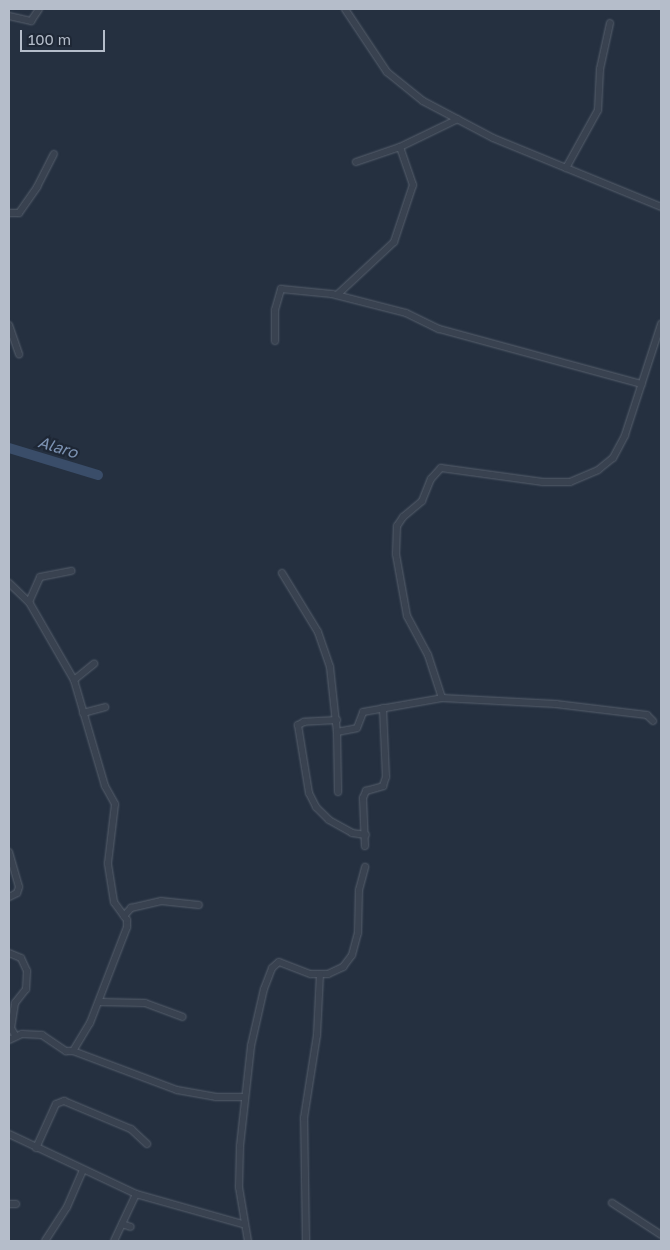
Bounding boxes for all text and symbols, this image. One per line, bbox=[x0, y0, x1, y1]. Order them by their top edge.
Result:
scale bar bbox=[22, 20, 108, 52]
text: 100 m bbox=[28, 30, 71, 48]
water label: Alaro bbox=[36, 432, 80, 462]

